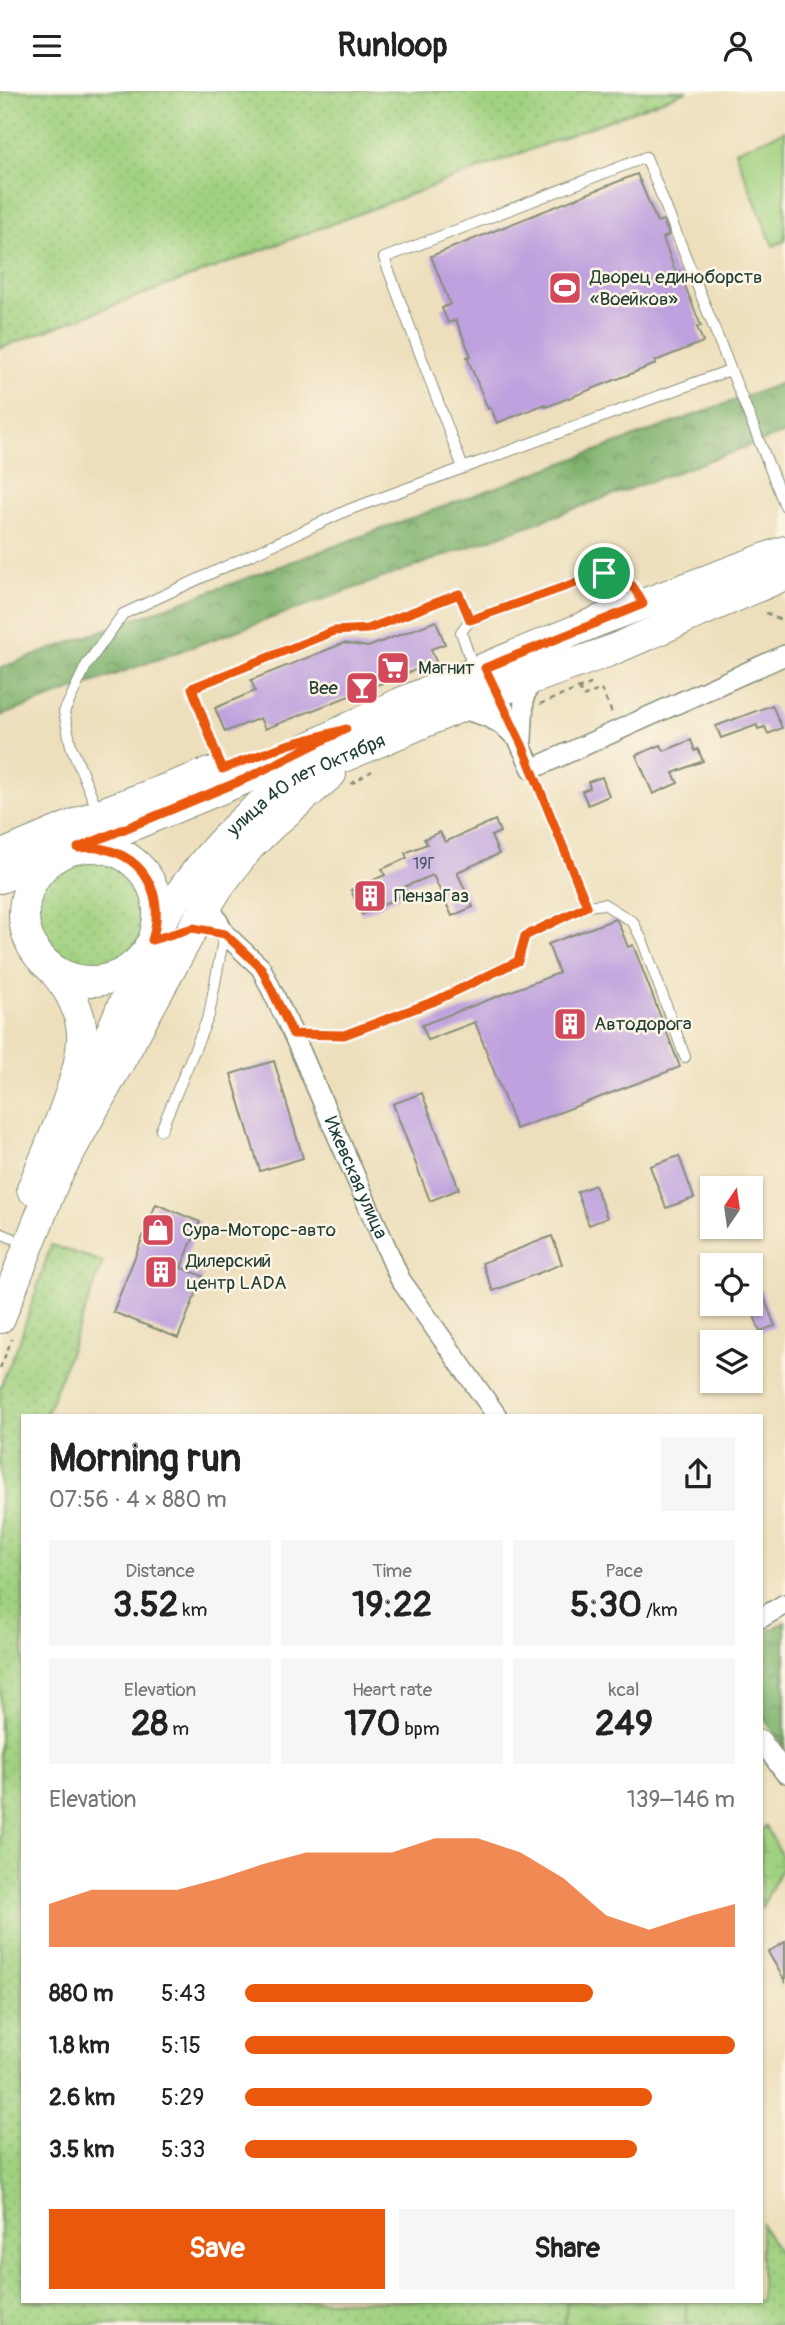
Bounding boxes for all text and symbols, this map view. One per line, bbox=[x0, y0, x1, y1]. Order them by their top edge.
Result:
text: Runloop bbox=[337, 26, 448, 66]
icon: menu bbox=[28, 27, 66, 65]
icon: person bbox=[719, 27, 757, 65]
place label: Дворец единоборств «Воейков» bbox=[589, 265, 762, 311]
sports icon: Дворец единоборств «Воейков» bbox=[546, 269, 584, 307]
pin bbox=[574, 543, 634, 603]
icon: arrive bbox=[585, 554, 623, 592]
supermarket icon: Магнит bbox=[374, 649, 412, 687]
place label: Магнит bbox=[418, 656, 475, 680]
bar icon: Bee bbox=[343, 669, 381, 707]
place label: Bee bbox=[309, 676, 339, 700]
street label: улица 40 лет Октября bbox=[221, 728, 389, 842]
house number: 19Г bbox=[413, 854, 435, 874]
building icon: ПензаГаз bbox=[351, 877, 389, 915]
place label: ПензаГаз bbox=[394, 884, 469, 908]
building icon: Автодорога bbox=[551, 1005, 589, 1043]
place label: Автодорога bbox=[594, 1012, 692, 1036]
street label: Ижевская улица bbox=[319, 1113, 393, 1243]
north arrow bbox=[700, 1176, 763, 1239]
map controls bbox=[700, 1176, 763, 1393]
shop icon: Сура-Моторс-авто bbox=[139, 1211, 177, 1249]
place label: Сура-Моторс-авто bbox=[182, 1218, 336, 1242]
place label: Дилерский центр LADA bbox=[185, 1249, 287, 1295]
building icon: Дилерский центр LADA bbox=[142, 1253, 180, 1291]
button: locate bbox=[700, 1253, 763, 1316]
button: layers bbox=[700, 1330, 763, 1393]
text: Morning run bbox=[49, 1435, 241, 1483]
button: share bbox=[661, 1437, 735, 1511]
text: 07:56 · 4 × 880 m bbox=[49, 1485, 227, 1514]
text: Distance bbox=[125, 1559, 195, 1583]
text: Time bbox=[372, 1559, 412, 1583]
text: Pace bbox=[605, 1559, 643, 1583]
text: 3.52 bbox=[113, 1583, 178, 1627]
text: 19:22 bbox=[352, 1583, 432, 1627]
text: 5:30 bbox=[570, 1583, 642, 1627]
text: km bbox=[178, 1598, 207, 1622]
text: /km bbox=[642, 1598, 678, 1622]
text: Elevation bbox=[124, 1678, 196, 1702]
text: Heart rate bbox=[352, 1678, 432, 1702]
text: kcal bbox=[609, 1678, 639, 1702]
text: 28 bbox=[131, 1702, 168, 1746]
text: 170 bbox=[344, 1702, 400, 1746]
text: 249 bbox=[595, 1702, 653, 1746]
text: m bbox=[168, 1717, 189, 1741]
text: bpm bbox=[400, 1717, 440, 1741]
text: Elevation bbox=[49, 1785, 137, 1814]
text: 139–146 m bbox=[627, 1785, 735, 1814]
text: 880 m bbox=[49, 1979, 113, 2008]
text: 5:43 bbox=[161, 1979, 206, 2008]
text: 1.8 km bbox=[49, 2031, 110, 2060]
text: 5:15 bbox=[161, 2031, 201, 2060]
text: 2.6 km bbox=[49, 2083, 115, 2112]
text: 5:29 bbox=[161, 2083, 204, 2112]
text: 3.5 km bbox=[49, 2135, 114, 2164]
text: 5:33 bbox=[161, 2135, 205, 2164]
button: Save bbox=[49, 2209, 385, 2289]
button: Share bbox=[399, 2209, 735, 2289]

